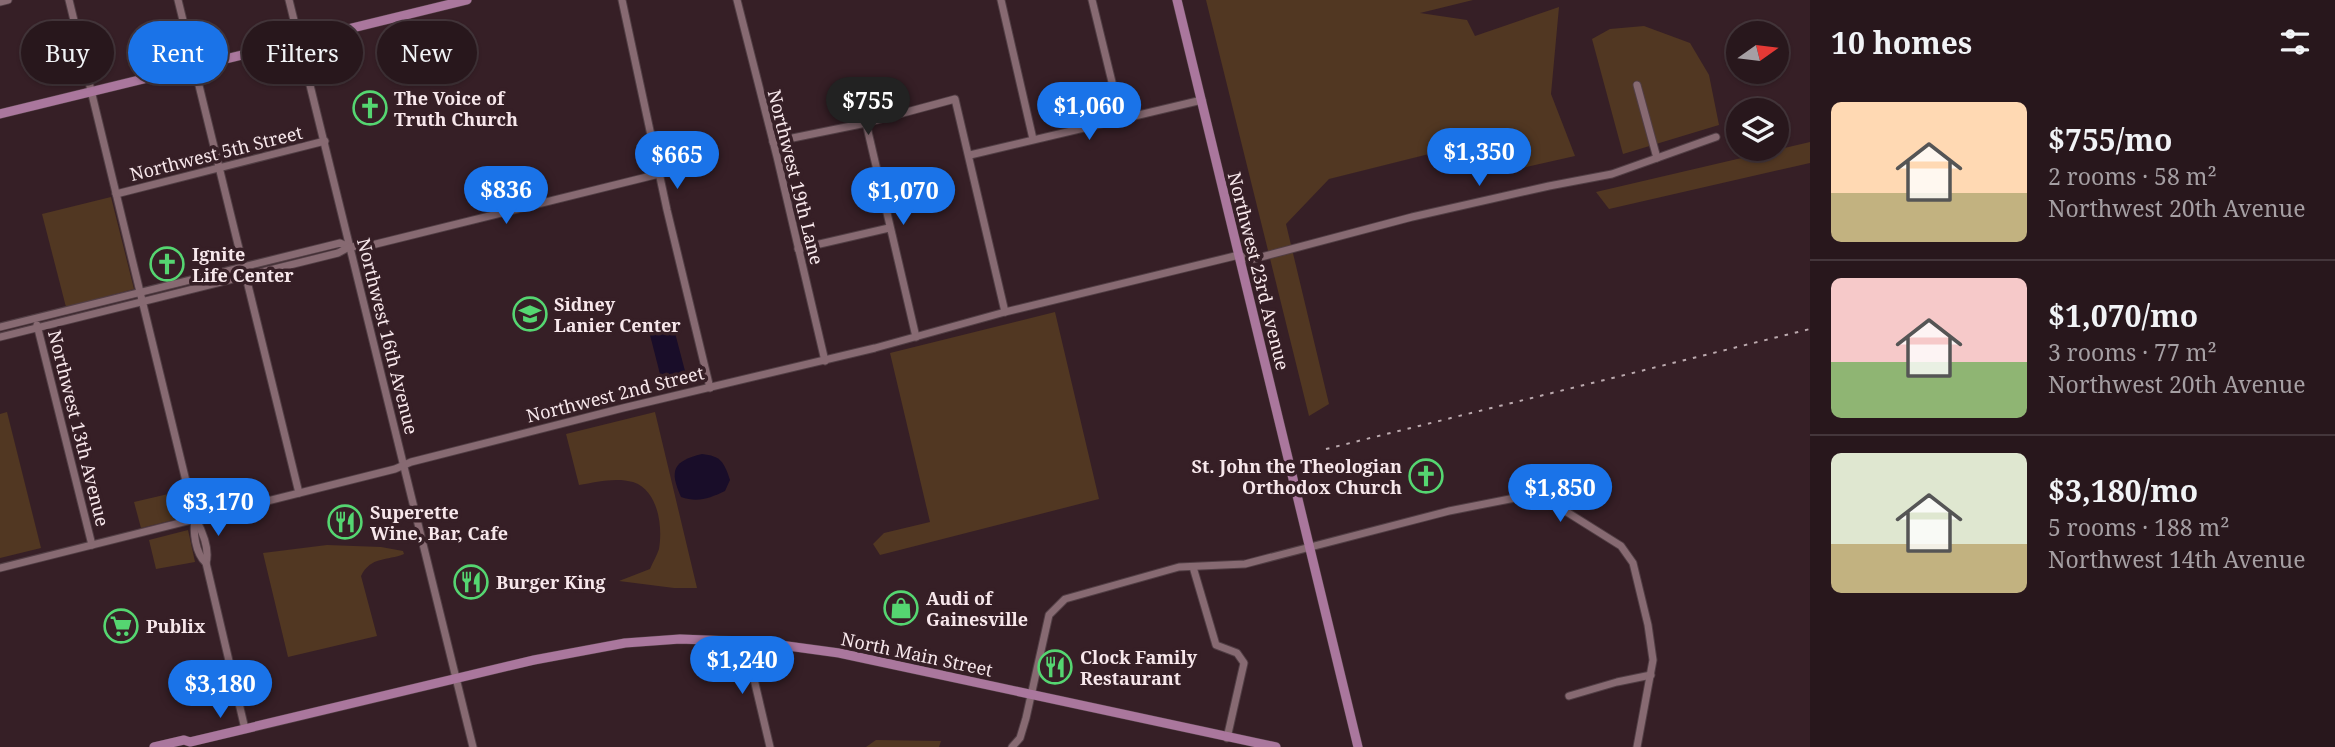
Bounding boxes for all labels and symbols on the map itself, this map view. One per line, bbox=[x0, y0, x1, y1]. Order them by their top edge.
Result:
north arrow bbox=[1726, 21, 1788, 84]
pin: $755 bbox=[827, 78, 909, 137]
pin: $1,060 bbox=[1032, 82, 1146, 142]
place label: The Voice of Truth Church bbox=[394, 86, 518, 131]
street label: Northwest 19th Lane bbox=[763, 87, 829, 267]
church icon: The Voice of Truth Church bbox=[351, 89, 389, 127]
street label: Northwest 5th Street bbox=[127, 120, 305, 186]
pin: $1,350 bbox=[1422, 128, 1536, 188]
pin: $665 bbox=[636, 132, 718, 191]
pin: $836 bbox=[465, 166, 547, 226]
pin: $1,070 bbox=[846, 168, 960, 227]
street label: Northwest 23rd Avenue bbox=[1223, 169, 1295, 373]
street label: Northwest 16th Avenue bbox=[352, 235, 424, 437]
place label: Ignite Life Center bbox=[192, 242, 294, 287]
church icon: Ignite Life Center bbox=[148, 245, 186, 283]
place label: Sidney Lanier Center bbox=[554, 292, 681, 337]
school or university icon: Sidney Lanier Center bbox=[511, 295, 549, 333]
street label: Northwest 13th Avenue bbox=[43, 327, 115, 529]
street label: Northwest 2nd Street bbox=[524, 360, 706, 428]
place label: St. John the Theologian Orthodox Church bbox=[1191, 454, 1402, 499]
church icon: St. John the Theologian Orthodox Church bbox=[1407, 457, 1445, 495]
pin: $1,850 bbox=[1503, 464, 1617, 524]
pin: $3,170 bbox=[161, 478, 275, 538]
place label: Superette Wine, Bar, Cafe bbox=[370, 500, 508, 545]
restaurant icon: Superette Wine, Bar, Cafe bbox=[326, 503, 364, 541]
restaurant icon: Burger King bbox=[452, 563, 490, 601]
place label: Burger King bbox=[496, 570, 607, 594]
place label: Audi of Gainesville bbox=[926, 586, 1028, 631]
shop icon: Audi of Gainesville bbox=[882, 589, 920, 627]
supermarket icon: Publix bbox=[102, 607, 140, 645]
place label: Publix bbox=[146, 614, 206, 638]
street label: North Main Street bbox=[839, 626, 995, 682]
pin: $1,240 bbox=[685, 636, 799, 696]
place label: Clock Family Restaurant bbox=[1080, 645, 1198, 690]
restaurant icon: Clock Family Restaurant bbox=[1036, 648, 1074, 686]
pin: $3,180 bbox=[163, 660, 277, 720]

